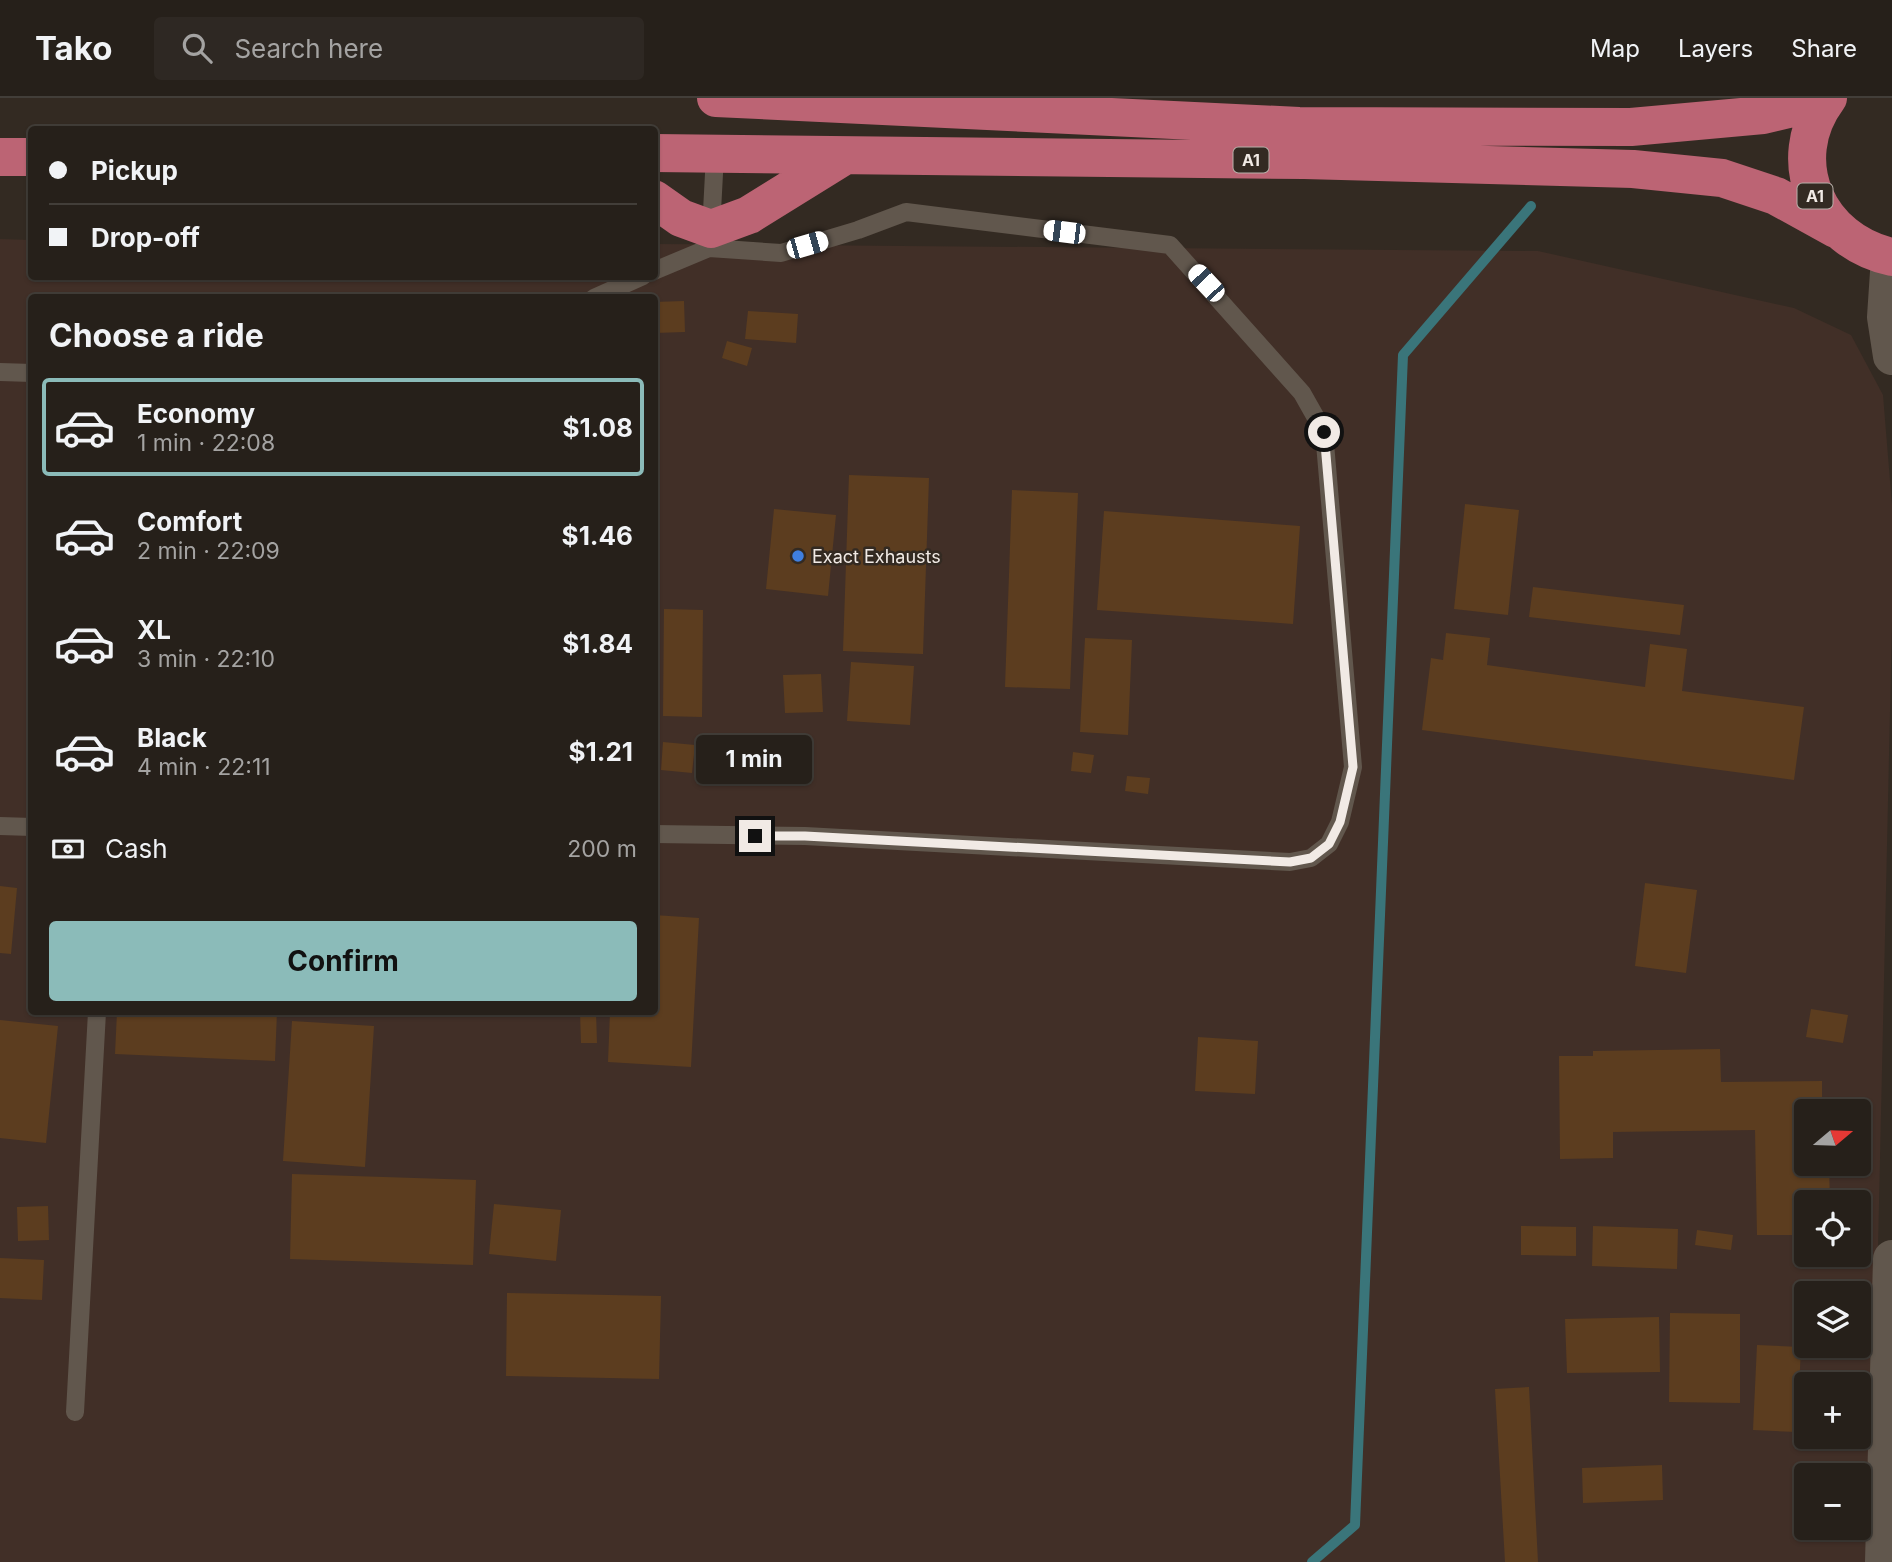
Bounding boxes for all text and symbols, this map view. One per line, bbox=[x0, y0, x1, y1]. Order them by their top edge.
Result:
search box bbox=[154, 17, 644, 80]
text: Tako bbox=[35, 28, 112, 68]
icon: search bbox=[178, 29, 216, 67]
text: Search here bbox=[234, 33, 383, 64]
text: Map bbox=[1590, 34, 1640, 63]
text: Layers bbox=[1678, 34, 1753, 63]
text: Share bbox=[1791, 34, 1857, 63]
road number: A1 bbox=[1234, 148, 1268, 172]
text: Pickup bbox=[91, 155, 178, 186]
road number: A1 bbox=[1798, 184, 1832, 208]
car bbox=[1042, 219, 1087, 245]
text: Drop-off bbox=[91, 222, 200, 253]
car bbox=[784, 229, 831, 261]
car bbox=[1184, 260, 1229, 306]
text: Choose a ride bbox=[49, 316, 264, 355]
icon: car bbox=[53, 396, 116, 459]
text: Economy bbox=[137, 398, 255, 429]
text: $1.08 bbox=[562, 412, 633, 443]
route start bbox=[1308, 416, 1340, 448]
text: 1 min · 22:08 bbox=[137, 429, 275, 457]
icon: car bbox=[53, 504, 116, 567]
text: Comfort bbox=[137, 506, 242, 537]
text: $1.46 bbox=[562, 520, 633, 551]
text: 2 min · 22:09 bbox=[137, 537, 280, 565]
place label: Exact Exhausts bbox=[812, 546, 941, 567]
marker: Exact Exhausts bbox=[790, 548, 806, 564]
icon: car bbox=[53, 612, 116, 675]
text: XL bbox=[137, 614, 171, 645]
text: $1.84 bbox=[562, 628, 633, 659]
text: 3 min · 22:10 bbox=[137, 645, 275, 673]
icon: car bbox=[53, 720, 116, 783]
text: Black bbox=[137, 722, 207, 753]
callout: 1 min bbox=[697, 734, 813, 784]
text: $1.21 bbox=[568, 736, 633, 767]
text: 1 min bbox=[726, 745, 782, 773]
text: 4 min · 22:11 bbox=[137, 753, 271, 781]
route end bbox=[739, 820, 771, 852]
icon: cash bbox=[49, 830, 87, 868]
text: Cash bbox=[105, 833, 168, 864]
text: 200 m bbox=[567, 835, 637, 863]
button: Confirm bbox=[49, 921, 637, 1001]
north arrow bbox=[1794, 1099, 1871, 1176]
map controls bbox=[1794, 1099, 1871, 1540]
button: locate bbox=[1794, 1190, 1871, 1267]
button: layers bbox=[1794, 1281, 1871, 1358]
button: + bbox=[1794, 1372, 1871, 1449]
button: − bbox=[1794, 1463, 1871, 1540]

